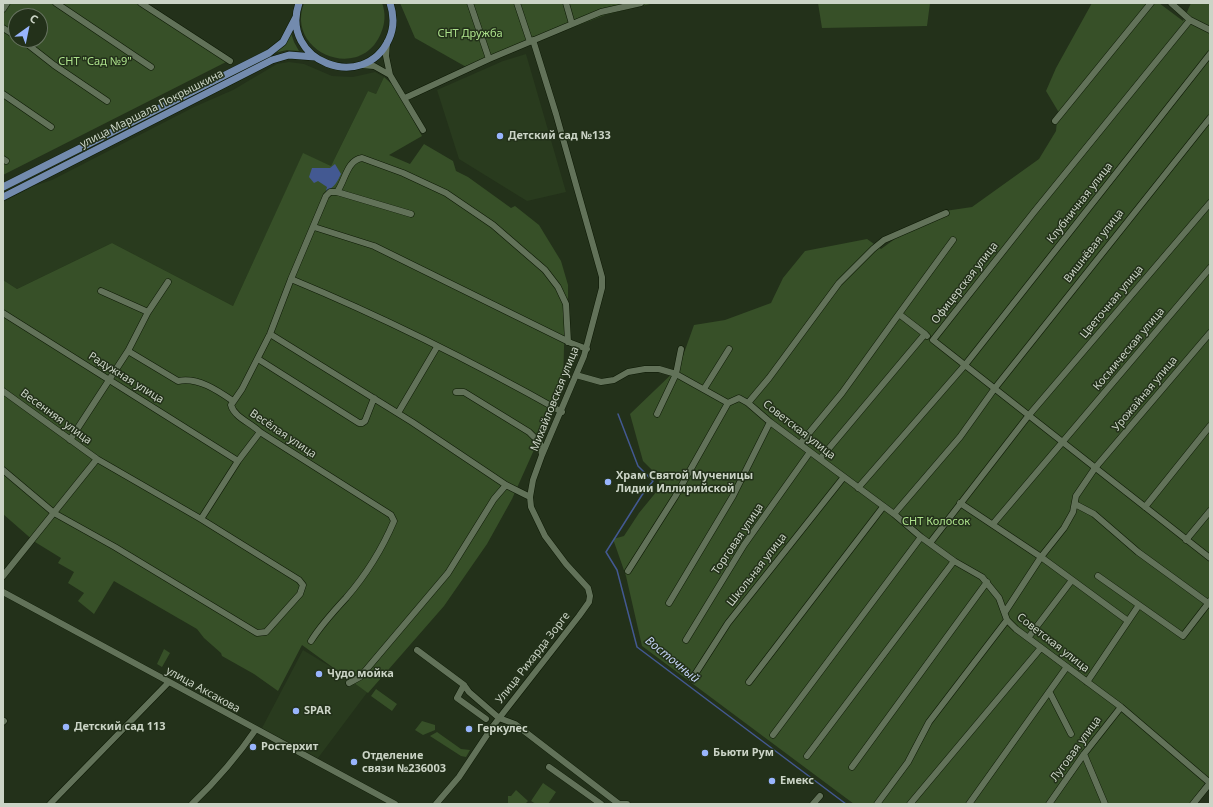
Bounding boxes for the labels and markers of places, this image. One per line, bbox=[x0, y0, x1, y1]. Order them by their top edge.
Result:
place label: Детский сад №133 bbox=[508, 129, 611, 143]
marker: Детский сад №133 bbox=[495, 131, 505, 141]
place label: Храм Святой Мученицы Лидии Иллирийской bbox=[616, 469, 753, 495]
marker: Храм Святой Мученицы Лидии Иллирийской bbox=[603, 477, 613, 487]
place label: Чудо мойка bbox=[327, 667, 394, 681]
marker: Чудо мойка bbox=[314, 669, 324, 679]
place label: SPAR bbox=[304, 704, 331, 718]
marker: SPAR bbox=[291, 706, 301, 716]
place label: Детский сад 113 bbox=[74, 720, 166, 734]
marker: Детский сад 113 bbox=[61, 722, 71, 732]
place label: Геркулес bbox=[477, 722, 528, 736]
marker: Геркулес bbox=[464, 724, 474, 734]
place label: Ростерхит bbox=[261, 740, 318, 754]
marker: Ростерхит bbox=[248, 742, 258, 752]
place label: Бьюти Рум bbox=[713, 746, 774, 760]
marker: Бьюти Рум bbox=[700, 748, 710, 758]
place label: Отделение связи №236003 bbox=[362, 749, 446, 775]
marker: Отделение связи №236003 bbox=[349, 757, 359, 767]
place label: Емекс bbox=[780, 774, 814, 788]
marker: Емекс bbox=[767, 776, 777, 786]

